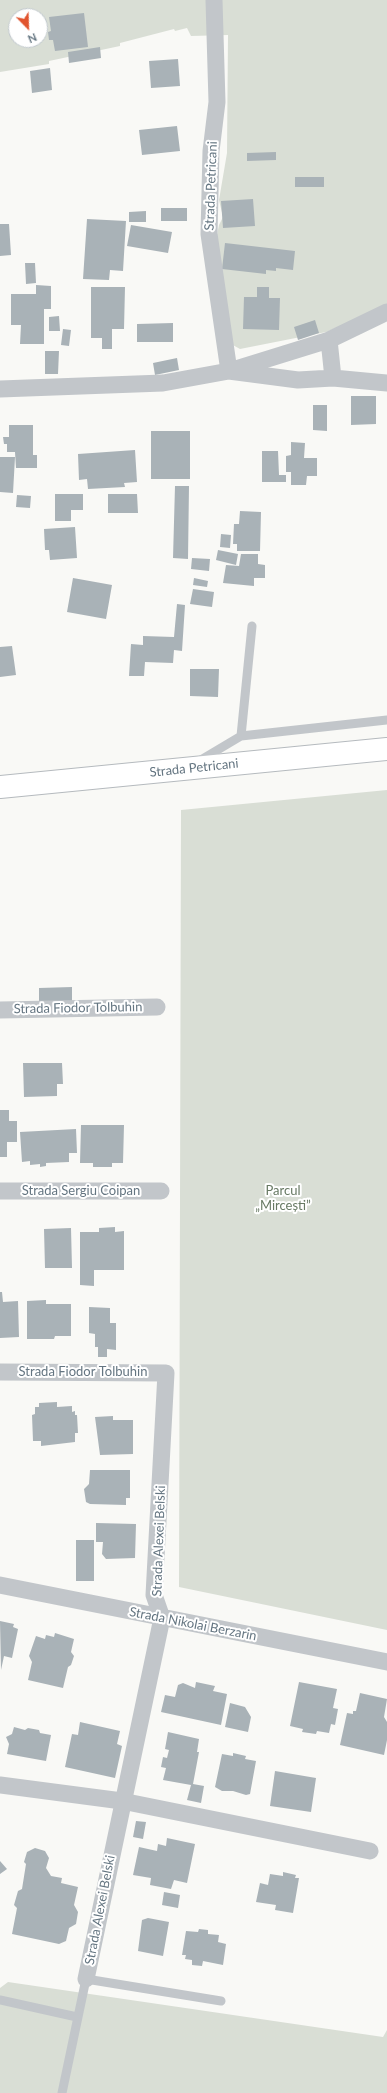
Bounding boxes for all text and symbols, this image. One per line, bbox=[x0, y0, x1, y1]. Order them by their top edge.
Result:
north arrow bbox=[8, 8, 48, 48]
text: N bbox=[26, 31, 39, 46]
street label: Strada Petricani bbox=[202, 141, 220, 231]
street label: Strada Petricani bbox=[149, 756, 239, 780]
street label: Strada Fiodor Tolbuhin bbox=[13, 999, 143, 1017]
street label: Strada Sergiu Coipan bbox=[22, 1183, 140, 1199]
park label: Parcul „Mircești” bbox=[255, 1183, 311, 1214]
street label: Strada Fiodor Tolbuhin bbox=[19, 1364, 147, 1380]
street label: Strada Alexei Belski bbox=[149, 1485, 169, 1597]
street label: Strada Nikolai Berzarin bbox=[128, 1604, 258, 1644]
street label: Strada Alexei Belski bbox=[82, 1854, 118, 1966]

